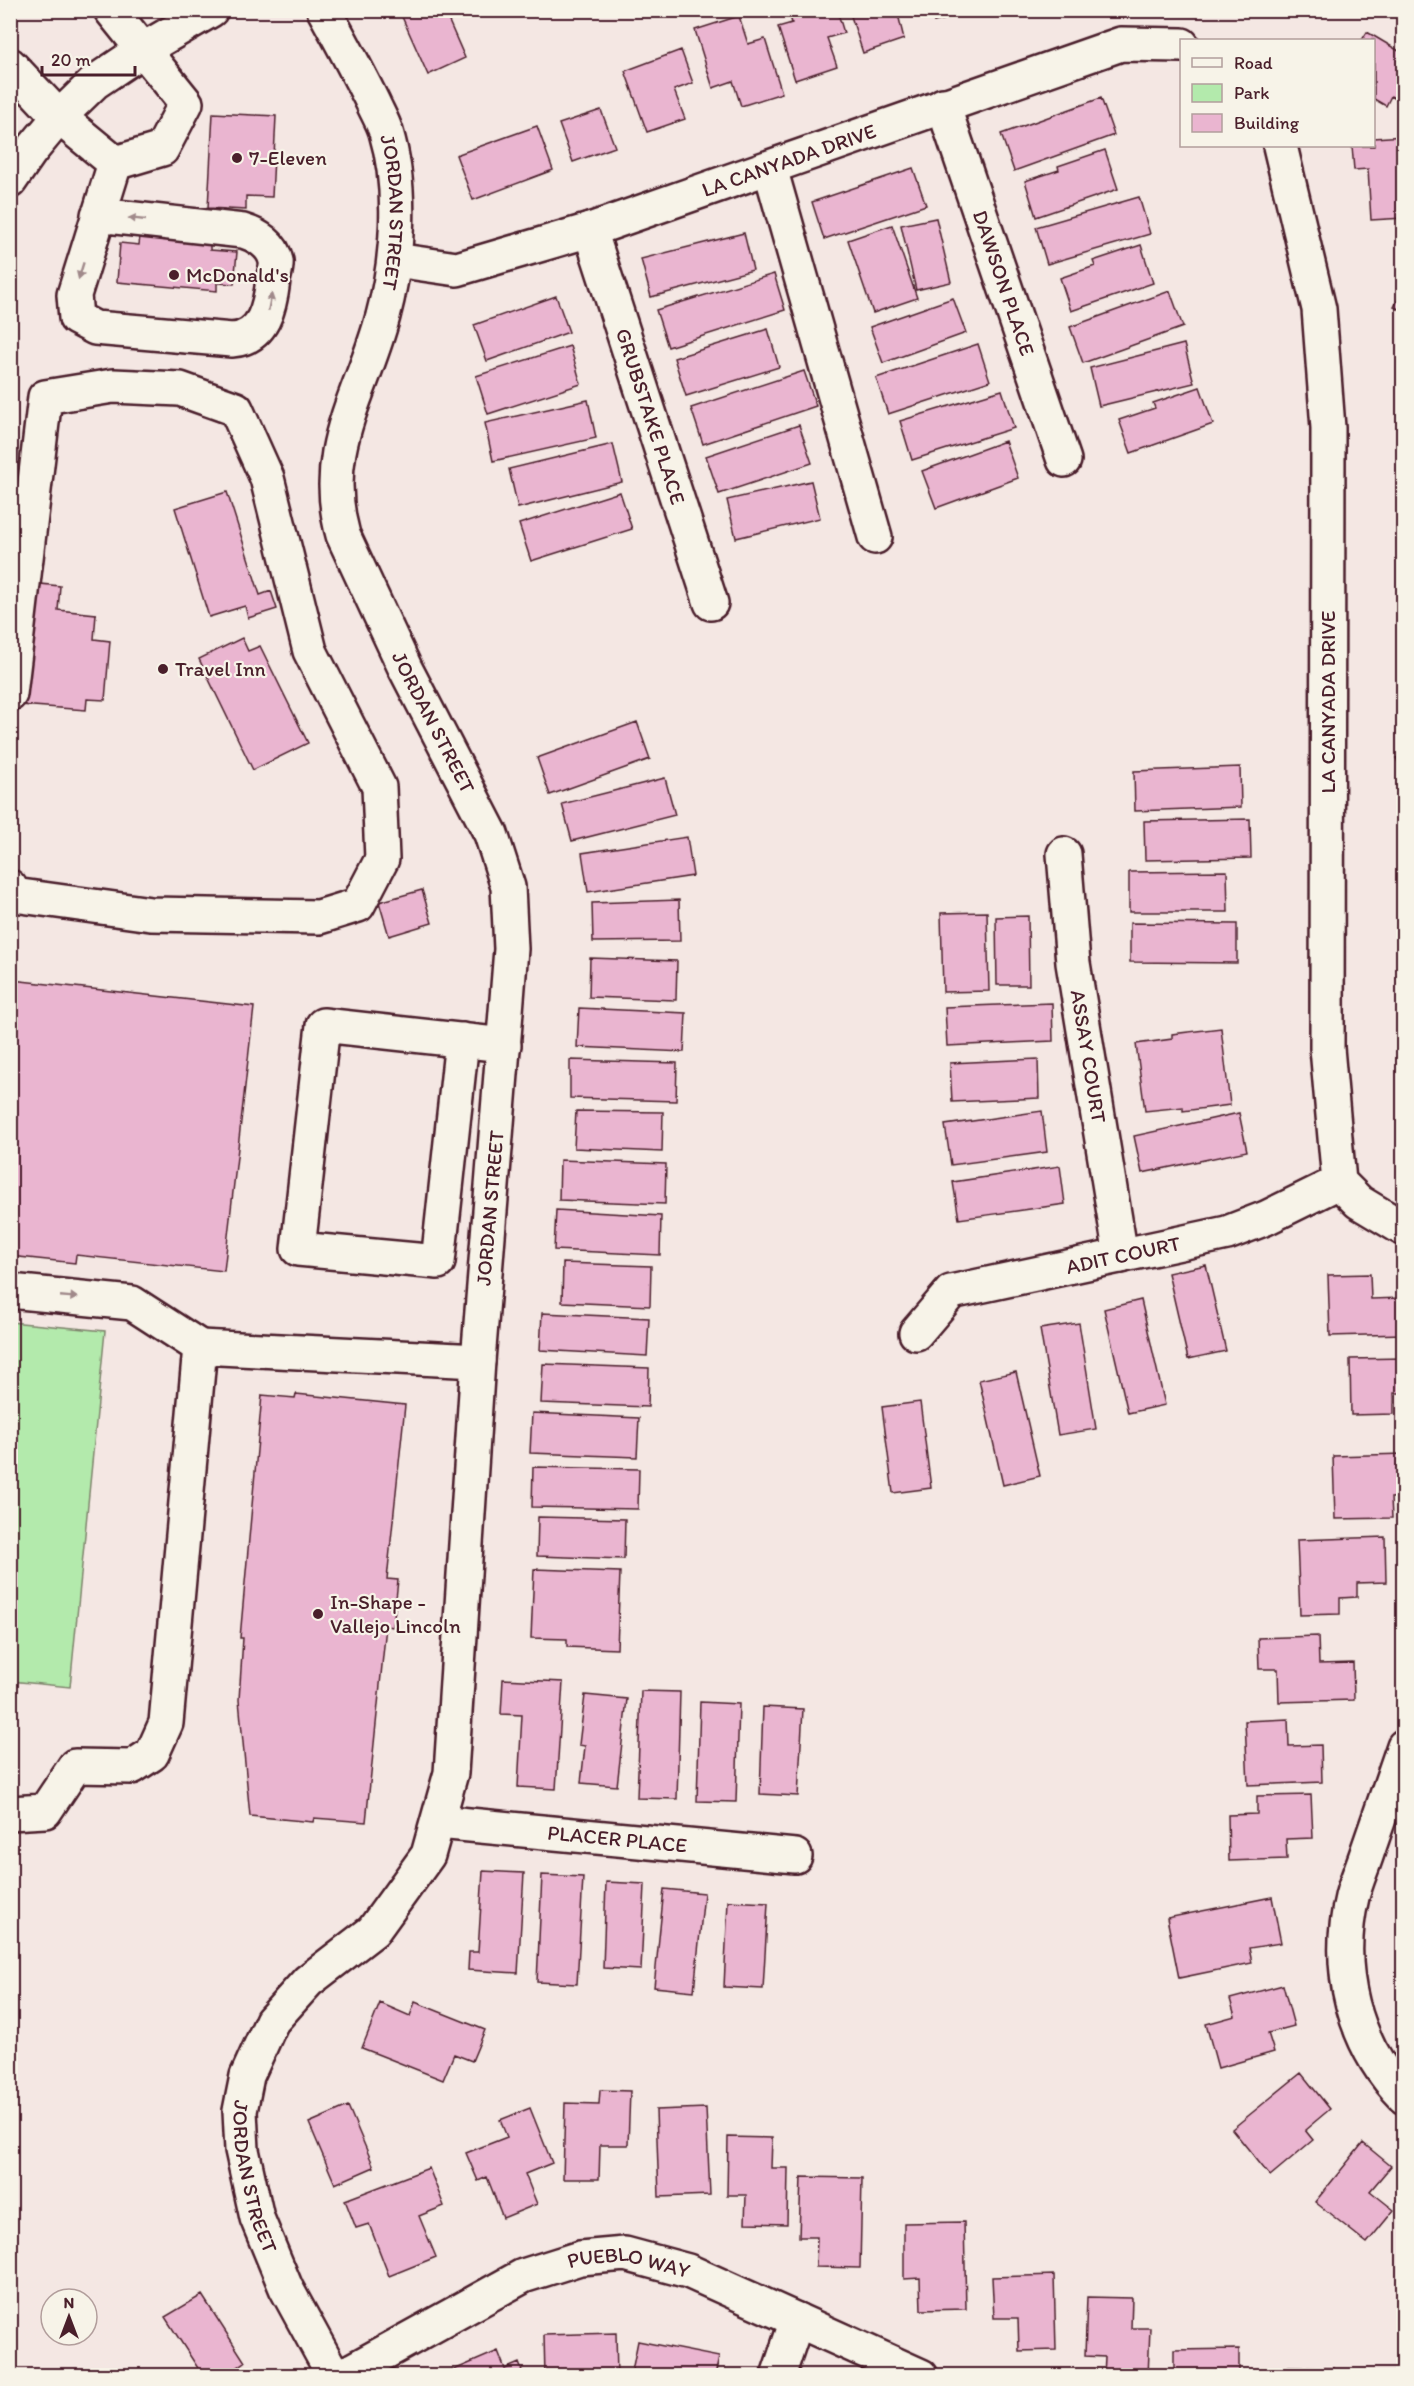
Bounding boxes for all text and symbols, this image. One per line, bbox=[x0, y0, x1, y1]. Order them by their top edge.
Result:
scale bar bbox=[42, 39, 135, 77]
legend bbox=[1180, 39, 1375, 147]
text: 20 m bbox=[51, 49, 91, 71]
text: Road bbox=[1234, 52, 1273, 74]
text: Park bbox=[1234, 82, 1269, 104]
text: Building bbox=[1234, 112, 1300, 134]
street label: LA CANYADA DRIVE bbox=[698, 118, 879, 202]
street label: JORDAN STREET bbox=[375, 131, 410, 292]
place label: 7-Eleven bbox=[249, 145, 327, 170]
marker: 7-Eleven bbox=[230, 151, 244, 165]
street label: DAWSON PLACE bbox=[968, 207, 1041, 359]
one-way arrow bbox=[128, 215, 147, 224]
one-way arrow bbox=[76, 262, 85, 280]
place label: McDonald's bbox=[186, 262, 289, 287]
marker: McDonald's bbox=[167, 268, 181, 282]
one-way arrow bbox=[266, 292, 275, 311]
street label: GRUBSTAKE PLACE bbox=[611, 325, 691, 508]
street label: LA CANYADA DRIVE bbox=[1315, 611, 1340, 793]
street label: JORDAN STREET bbox=[387, 647, 481, 797]
place label: Travel Inn bbox=[175, 656, 266, 681]
marker: Travel Inn bbox=[156, 662, 170, 676]
street label: ASSAY COURT bbox=[1066, 988, 1112, 1125]
street label: JORDAN STREET bbox=[470, 1129, 509, 1287]
street label: ADIT COURT bbox=[1064, 1230, 1183, 1279]
one-way arrow bbox=[59, 1292, 78, 1302]
place label: In-Shape - Vallejo Lincoln bbox=[330, 1589, 461, 1638]
marker: In-Shape - Vallejo Lincoln bbox=[311, 1607, 325, 1621]
street label: PLACER PLACE bbox=[546, 1819, 688, 1858]
street label: JORDAN STREET bbox=[228, 2098, 283, 2257]
street label: PUEBLO WAY bbox=[564, 2241, 693, 2283]
north arrow bbox=[39, 2287, 99, 2347]
text: N bbox=[64, 2293, 74, 2312]

